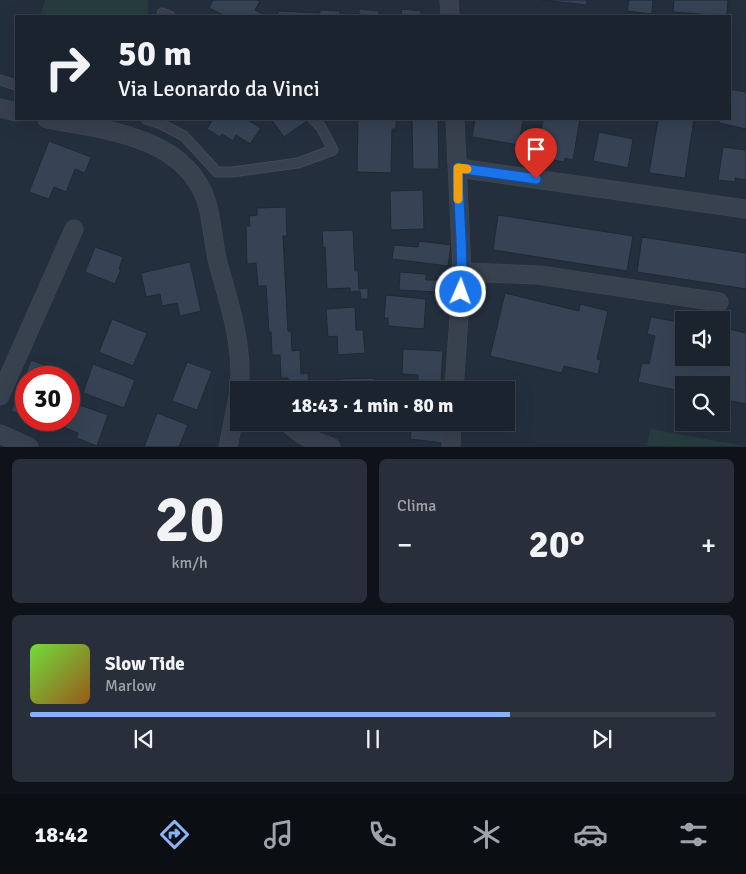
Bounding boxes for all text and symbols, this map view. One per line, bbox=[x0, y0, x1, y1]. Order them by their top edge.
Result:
text: 50 m bbox=[118, 32, 192, 75]
icon: right bbox=[35, 35, 100, 100]
text: Via Leonardo da Vinci bbox=[118, 75, 320, 102]
pin bbox=[515, 128, 557, 179]
icon: arrive bbox=[522, 135, 550, 163]
position arrow bbox=[434, 265, 486, 317]
map controls bbox=[675, 311, 730, 431]
button: sound bbox=[675, 311, 730, 366]
speed limit sign: 30 bbox=[15, 366, 80, 431]
button: search bbox=[675, 376, 730, 431]
text: 18:43 · 1 min · 80 m bbox=[292, 394, 453, 418]
text: 20 bbox=[154, 480, 225, 560]
text: Clima bbox=[397, 496, 436, 516]
text: 20° bbox=[528, 521, 585, 568]
text: − bbox=[397, 528, 412, 562]
text: + bbox=[701, 528, 716, 562]
text: km/h bbox=[171, 553, 208, 573]
text: Slow Tide bbox=[105, 652, 185, 676]
text: Marlow bbox=[105, 676, 156, 696]
icon: previous bbox=[130, 725, 158, 753]
icon: pause bbox=[359, 725, 387, 753]
icon: next bbox=[588, 725, 616, 753]
icon: directions bbox=[157, 817, 192, 852]
icon: music bbox=[261, 817, 296, 852]
icon: phone bbox=[365, 817, 400, 852]
icon: climate bbox=[469, 817, 504, 852]
icon: car bbox=[573, 817, 608, 852]
icon: filters bbox=[676, 817, 711, 852]
text: 18:42 bbox=[34, 821, 88, 848]

